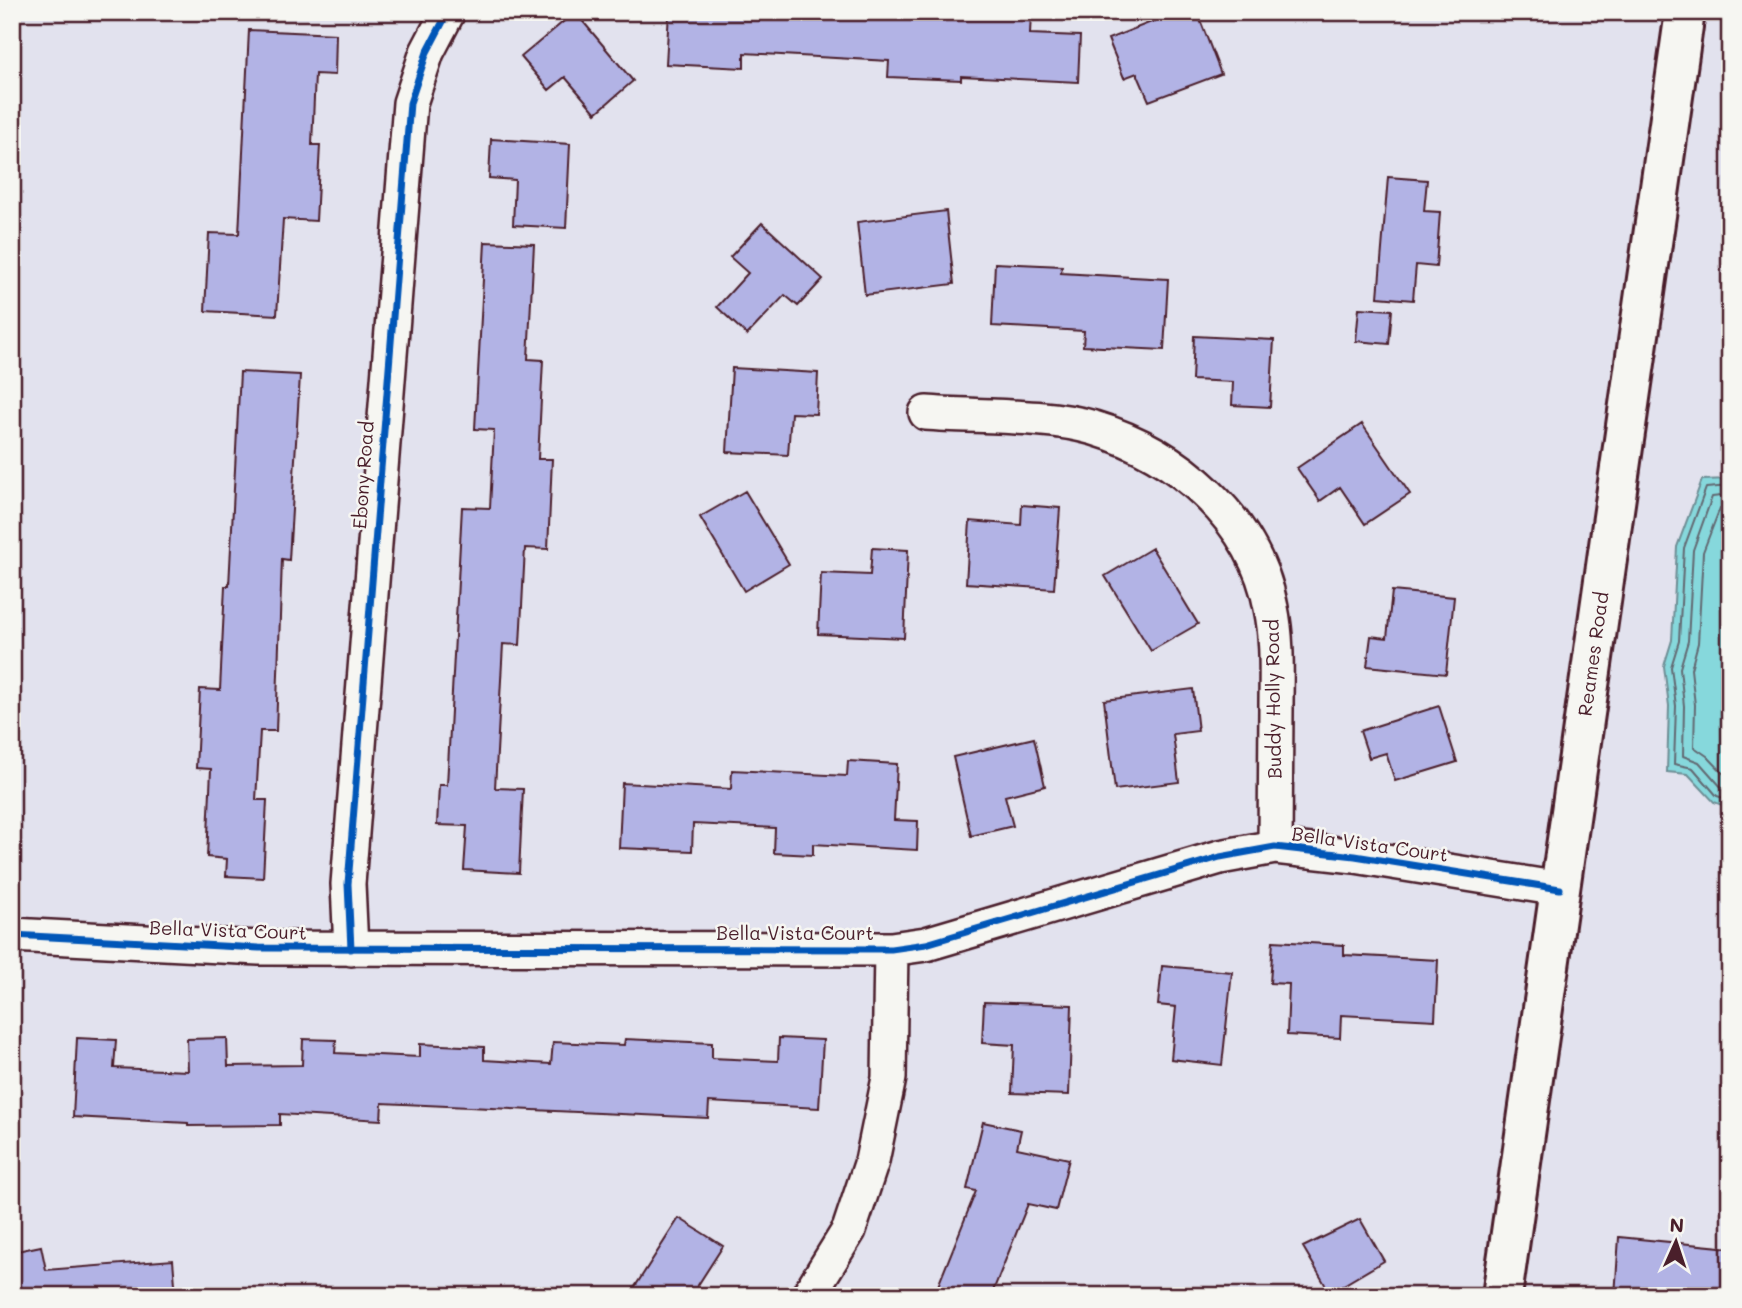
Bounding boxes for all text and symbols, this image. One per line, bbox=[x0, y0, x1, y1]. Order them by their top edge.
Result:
street label: Ebony Road bbox=[346, 420, 379, 530]
street label: Reames Road bbox=[1571, 590, 1614, 718]
street label: Buddy Holly Road bbox=[1259, 619, 1286, 779]
street label: Bella Vista Court bbox=[1290, 820, 1450, 867]
street label: Bella Vista Court bbox=[149, 914, 307, 945]
street label: Bella Vista Court bbox=[716, 920, 874, 945]
north arrow bbox=[1640, 1206, 1710, 1276]
text: N bbox=[1669, 1212, 1685, 1237]

